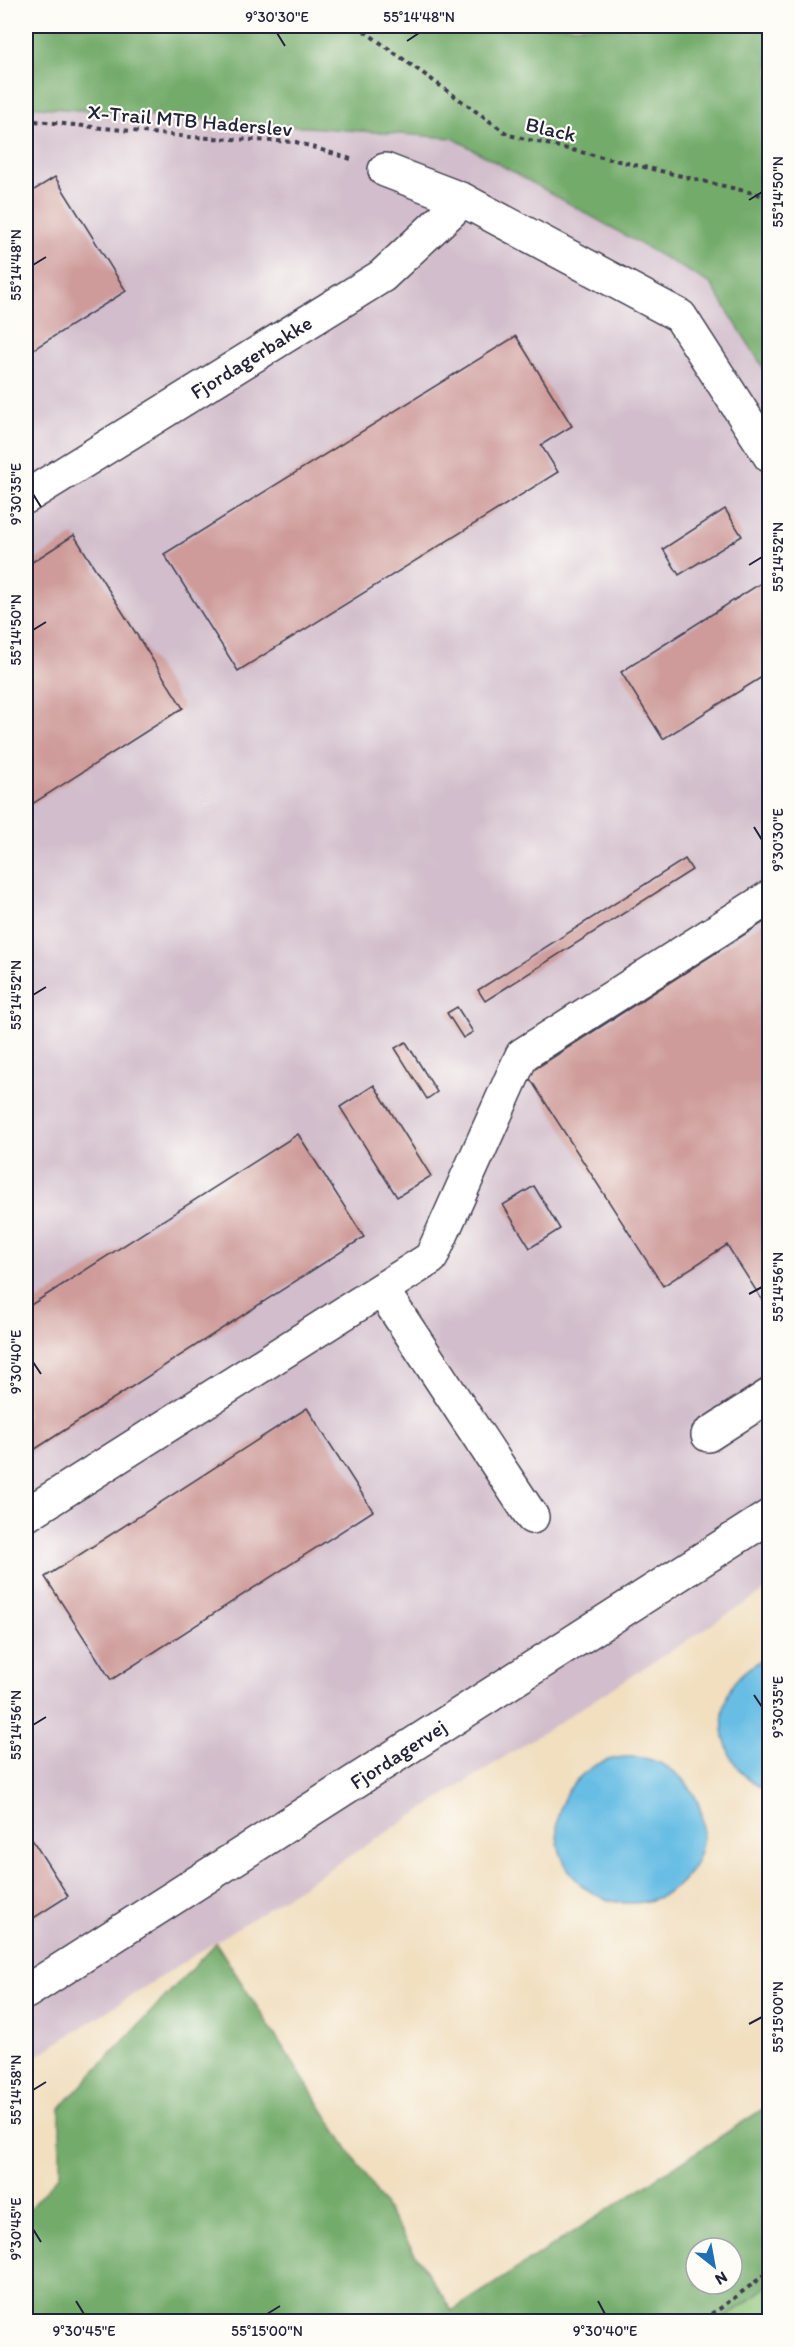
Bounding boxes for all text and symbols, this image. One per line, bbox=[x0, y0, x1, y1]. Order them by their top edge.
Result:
text: 9°30'30"E bbox=[245, 8, 309, 26]
text: 55°14'48"N bbox=[383, 8, 455, 26]
street label: X-Trail MTB Haderslev bbox=[87, 99, 294, 141]
street label: Black bbox=[523, 111, 579, 147]
text: 55°14'50"N bbox=[769, 156, 787, 228]
text: 55°14'48"N bbox=[7, 229, 25, 301]
street label: Fjordagerbakke bbox=[186, 310, 316, 404]
text: 9°30'35"E bbox=[7, 463, 25, 525]
text: 55°14'52"N bbox=[769, 522, 787, 592]
text: 55°14'50"N bbox=[7, 594, 25, 666]
text: 9°30'30"E bbox=[769, 808, 787, 872]
text: 55°14'52"N bbox=[7, 960, 25, 1030]
text: 55°14'56"N bbox=[769, 1252, 787, 1322]
text: 9°30'40"E bbox=[7, 1330, 25, 1394]
text: 9°30'35"E bbox=[769, 1676, 787, 1738]
text: 55°14'56"N bbox=[7, 1690, 25, 1760]
street label: Fjordagervej bbox=[345, 1714, 451, 1794]
text: 55°15'00"N bbox=[769, 1981, 787, 2053]
text: 55°14'58"N bbox=[7, 2055, 25, 2125]
text: 9°30'45"E bbox=[7, 2197, 25, 2261]
north arrow bbox=[684, 2236, 744, 2296]
text: N bbox=[712, 2268, 731, 2289]
text: 9°30'45"E bbox=[52, 2322, 116, 2340]
text: 55°15'00"N bbox=[231, 2322, 303, 2340]
text: 9°30'40"E bbox=[573, 2322, 637, 2340]

